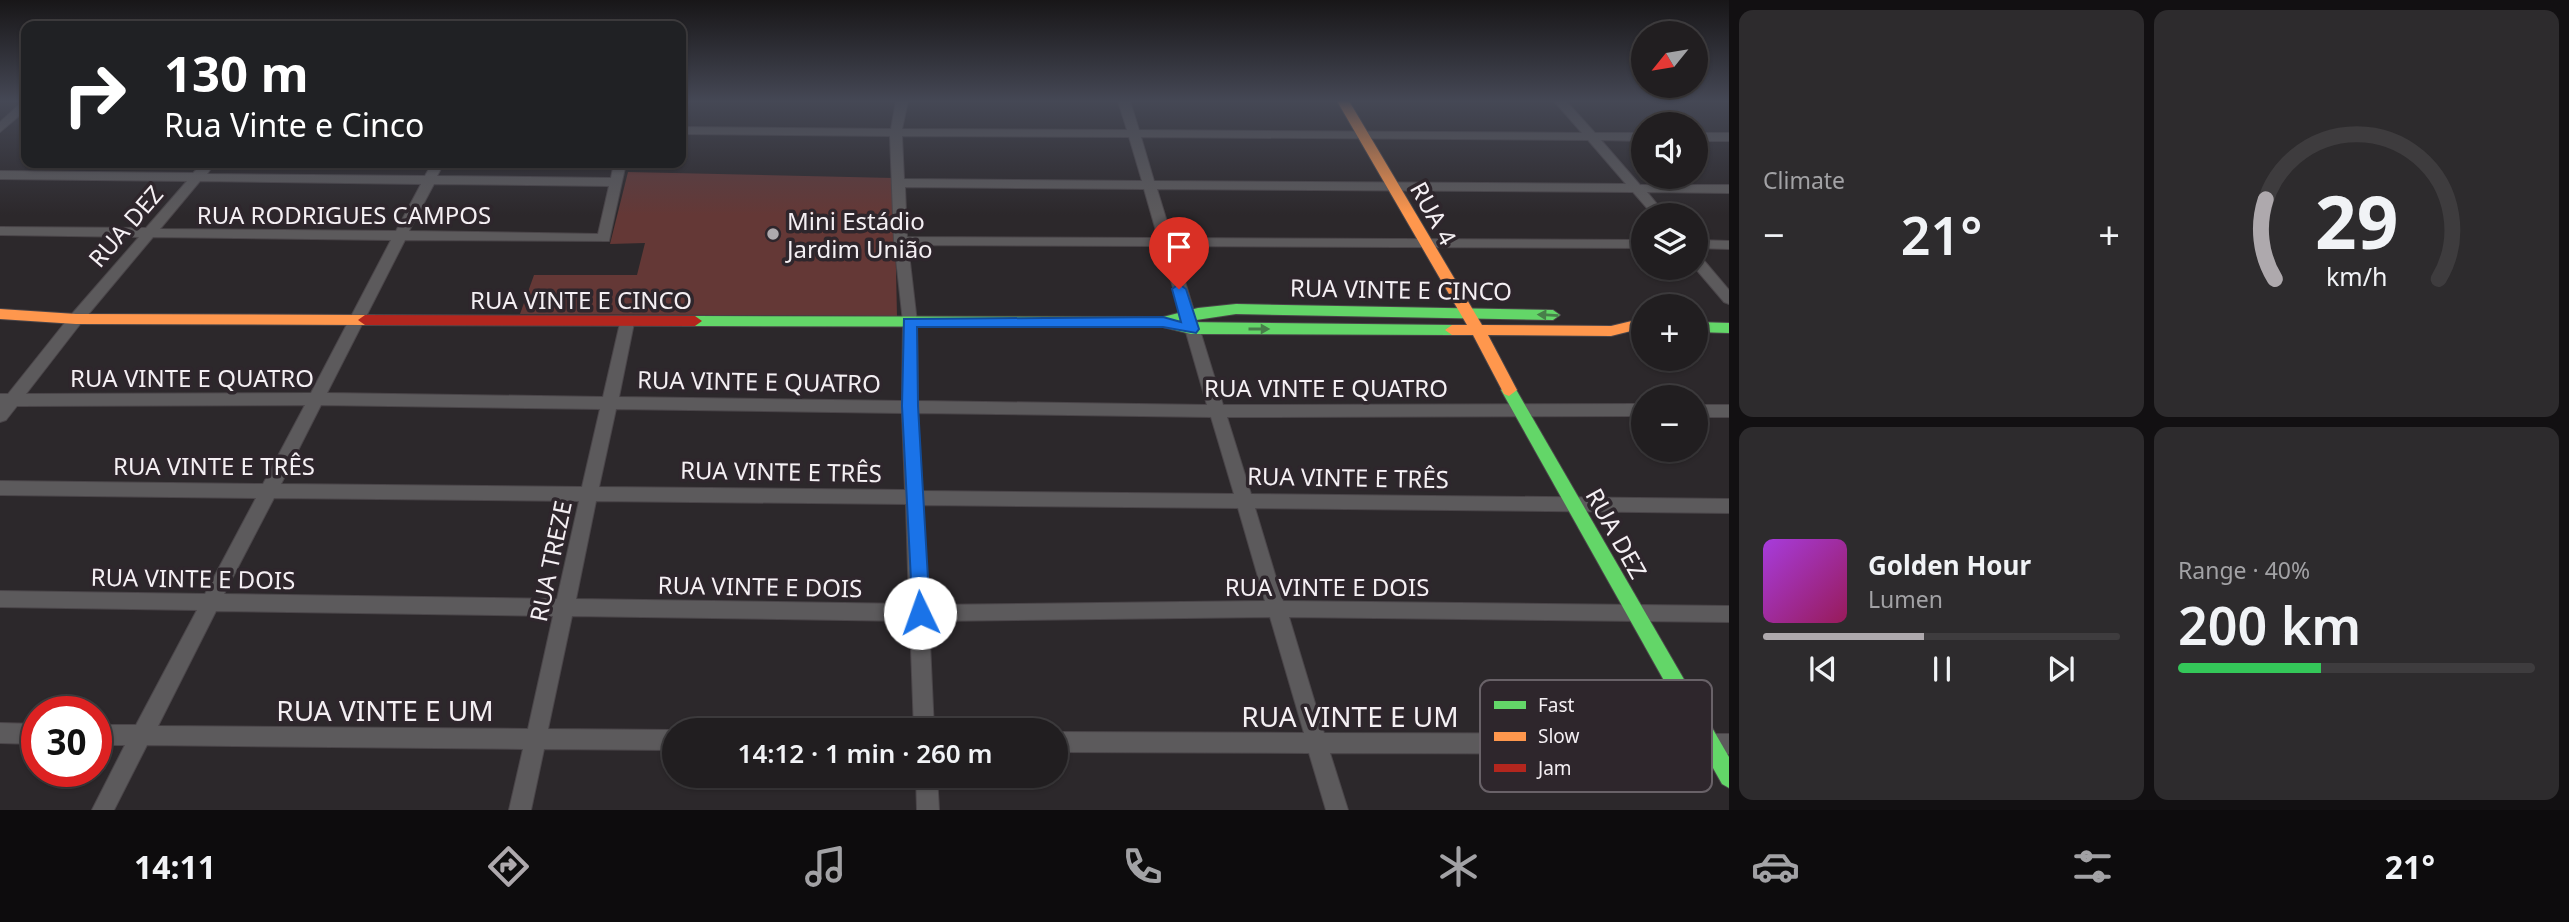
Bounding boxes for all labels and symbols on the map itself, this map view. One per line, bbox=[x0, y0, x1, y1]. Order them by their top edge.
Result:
north arrow bbox=[1631, 21, 1708, 98]
street label: RUA 4 bbox=[1403, 175, 1465, 251]
street label: RUA DEZ bbox=[80, 178, 170, 274]
street label: RUA RODRIGUES CAMPOS bbox=[197, 198, 491, 231]
place label: Mini Estádio Jardim União bbox=[785, 204, 933, 265]
pin bbox=[1149, 217, 1209, 289]
marker: Mini Estádio Jardim União bbox=[765, 226, 781, 242]
street label: RUA VINTE E CINCO bbox=[1290, 271, 1512, 307]
street label: RUA VINTE E CINCO bbox=[470, 283, 692, 316]
one-way arrow bbox=[1537, 309, 1559, 320]
one-way arrow bbox=[1249, 323, 1271, 335]
street label: RUA VINTE E QUATRO bbox=[70, 361, 314, 394]
street label: RUA VINTE E QUATRO bbox=[637, 362, 881, 400]
street label: RUA VINTE E QUATRO bbox=[1204, 371, 1448, 404]
street label: RUA VINTE E TRÊS bbox=[113, 449, 315, 482]
street label: RUA VINTE E TRÊS bbox=[680, 453, 882, 489]
street label: RUA VINTE E TRÊS bbox=[1247, 459, 1449, 495]
street label: RUA DEZ bbox=[1579, 482, 1655, 584]
street label: RUA TREZE bbox=[521, 498, 579, 624]
street label: RUA VINTE E DOIS bbox=[90, 560, 296, 596]
street label: RUA VINTE E DOIS bbox=[657, 568, 863, 604]
street label: RUA VINTE E DOIS bbox=[1225, 570, 1429, 603]
position arrow bbox=[883, 576, 957, 650]
legend bbox=[1480, 680, 1712, 792]
street label: RUA VINTE E UM bbox=[276, 691, 494, 729]
text: Fast bbox=[1538, 692, 1575, 718]
speed limit sign: 30 bbox=[21, 696, 112, 787]
street label: RUA VINTE E UM bbox=[1241, 697, 1459, 735]
text: Slow bbox=[1538, 723, 1579, 749]
text: Jam bbox=[1536, 755, 1572, 781]

